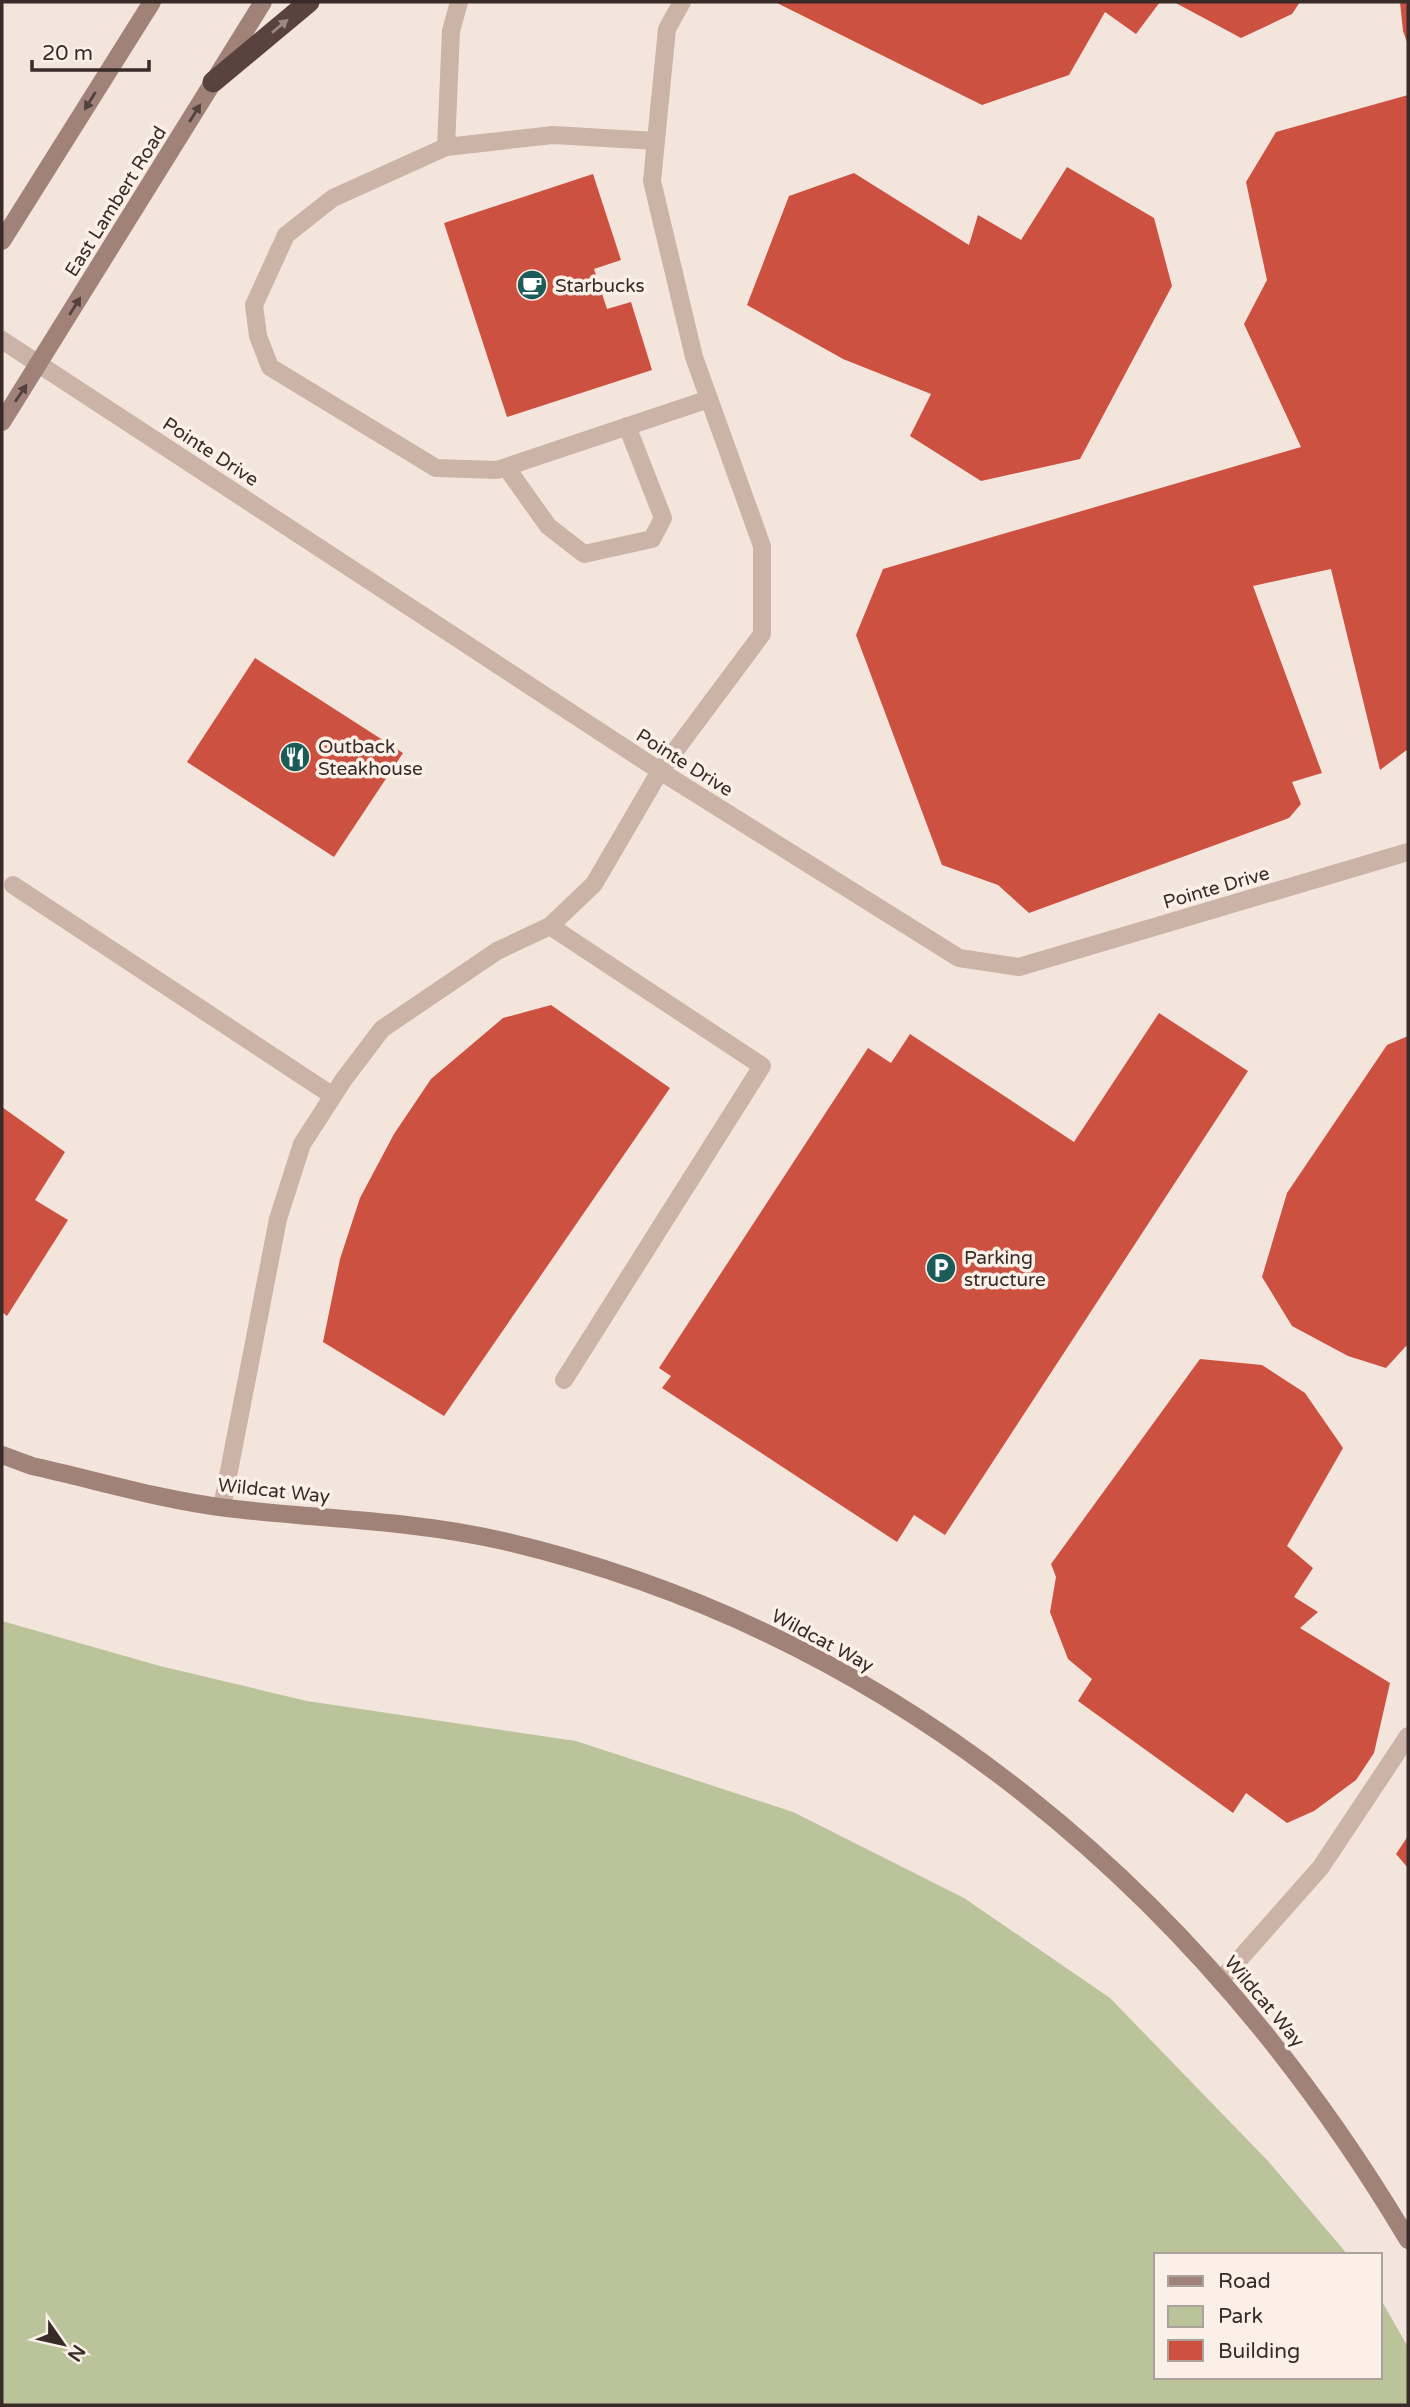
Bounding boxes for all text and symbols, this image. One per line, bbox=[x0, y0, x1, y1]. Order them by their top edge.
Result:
one-way arrow bbox=[271, 19, 288, 34]
scale bar bbox=[32, 28, 149, 72]
text: 20 m bbox=[42, 41, 93, 66]
one-way arrow bbox=[83, 92, 97, 110]
one-way arrow bbox=[188, 103, 201, 122]
street label: East Lambert Road bbox=[61, 122, 171, 281]
cafe icon: Starbucks bbox=[515, 268, 549, 302]
place label: Starbucks bbox=[555, 275, 645, 297]
one-way arrow bbox=[69, 297, 82, 316]
one-way arrow bbox=[14, 383, 27, 403]
street label: Pointe Drive bbox=[158, 413, 262, 491]
street label: Pointe Drive bbox=[632, 724, 737, 801]
place label: Outback Steakhouse bbox=[318, 736, 423, 780]
restaurant icon: Outback Steakhouse bbox=[278, 740, 312, 774]
street label: Pointe Drive bbox=[1160, 862, 1272, 914]
place label: Parking structure bbox=[964, 1247, 1046, 1291]
parking icon: Parking structure bbox=[924, 1251, 958, 1285]
street label: Wildcat Way bbox=[217, 1474, 331, 1508]
street label: Wildcat Way bbox=[768, 1605, 877, 1677]
street label: Wildcat Way bbox=[1220, 1952, 1309, 2052]
legend bbox=[1154, 2253, 1382, 2379]
text: Road bbox=[1218, 2269, 1271, 2294]
text: Park bbox=[1218, 2304, 1263, 2329]
north arrow bbox=[28, 2309, 98, 2379]
text: Building bbox=[1218, 2339, 1300, 2364]
text: N bbox=[63, 2340, 90, 2365]

